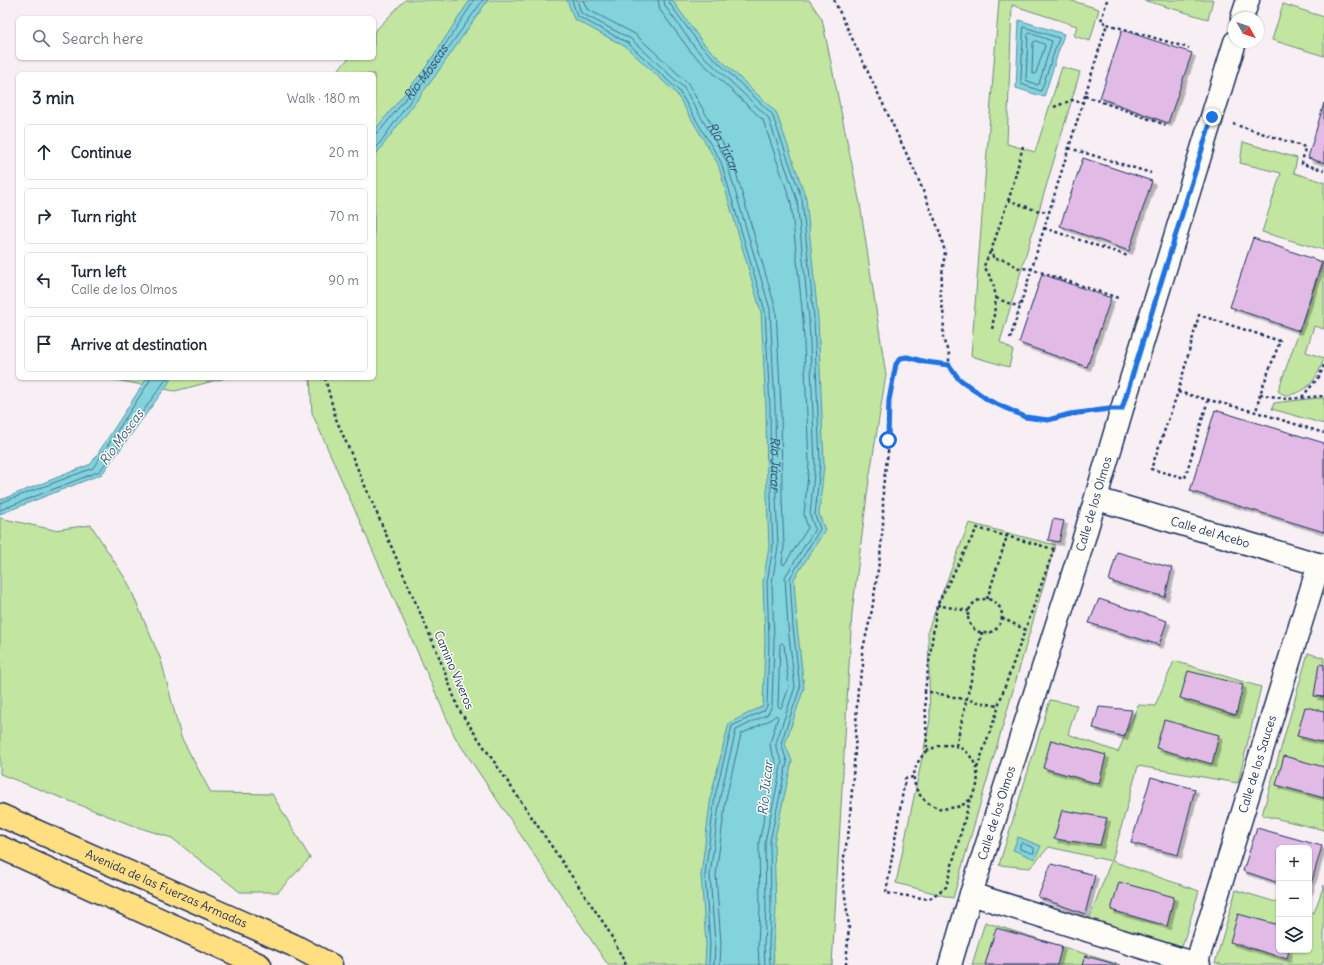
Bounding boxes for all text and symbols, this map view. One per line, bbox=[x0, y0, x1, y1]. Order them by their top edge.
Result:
north arrow bbox=[1228, 12, 1264, 48]
search box bbox=[16, 16, 376, 60]
icon: search bbox=[30, 27, 52, 49]
text: Search here bbox=[62, 29, 143, 48]
water label: Rio Moscas bbox=[400, 40, 453, 104]
text: 3 min bbox=[32, 87, 74, 109]
text: Walk · 180 m bbox=[287, 90, 360, 107]
route end bbox=[1203, 108, 1221, 126]
water label: Río Júcar bbox=[703, 119, 744, 176]
icon: ahead bbox=[33, 141, 55, 163]
text: Continue bbox=[71, 143, 132, 162]
text: 20 m bbox=[329, 144, 359, 161]
icon: right bbox=[33, 205, 55, 227]
text: Turn right bbox=[71, 207, 136, 226]
text: 70 m bbox=[330, 208, 359, 225]
text: Turn left bbox=[71, 262, 126, 281]
icon: left bbox=[33, 269, 55, 291]
text: 90 m bbox=[328, 272, 359, 289]
text: Calle de los Olmos bbox=[71, 281, 177, 298]
icon: arrive bbox=[33, 333, 55, 355]
text: Arrive at destination bbox=[71, 335, 207, 354]
water label: Rio Moscas bbox=[95, 405, 148, 469]
route start bbox=[879, 431, 897, 449]
water label: Río Júcar bbox=[766, 436, 784, 493]
street label: Calle de los Olmos bbox=[1072, 455, 1115, 553]
street label: Calle del Acebo bbox=[1169, 513, 1252, 551]
street label: Camino Viveros bbox=[431, 628, 478, 711]
street label: Calle de los Sauces bbox=[1235, 713, 1279, 815]
water label: Río Júcar bbox=[754, 758, 777, 816]
street label: Calle de los Olmos bbox=[974, 764, 1018, 862]
map controls bbox=[1276, 845, 1312, 953]
button: + bbox=[1276, 845, 1312, 881]
street label: Avenida de las Fuerzas Armadas bbox=[83, 846, 250, 931]
button: − bbox=[1276, 881, 1312, 917]
button: layers bbox=[1276, 917, 1312, 953]

